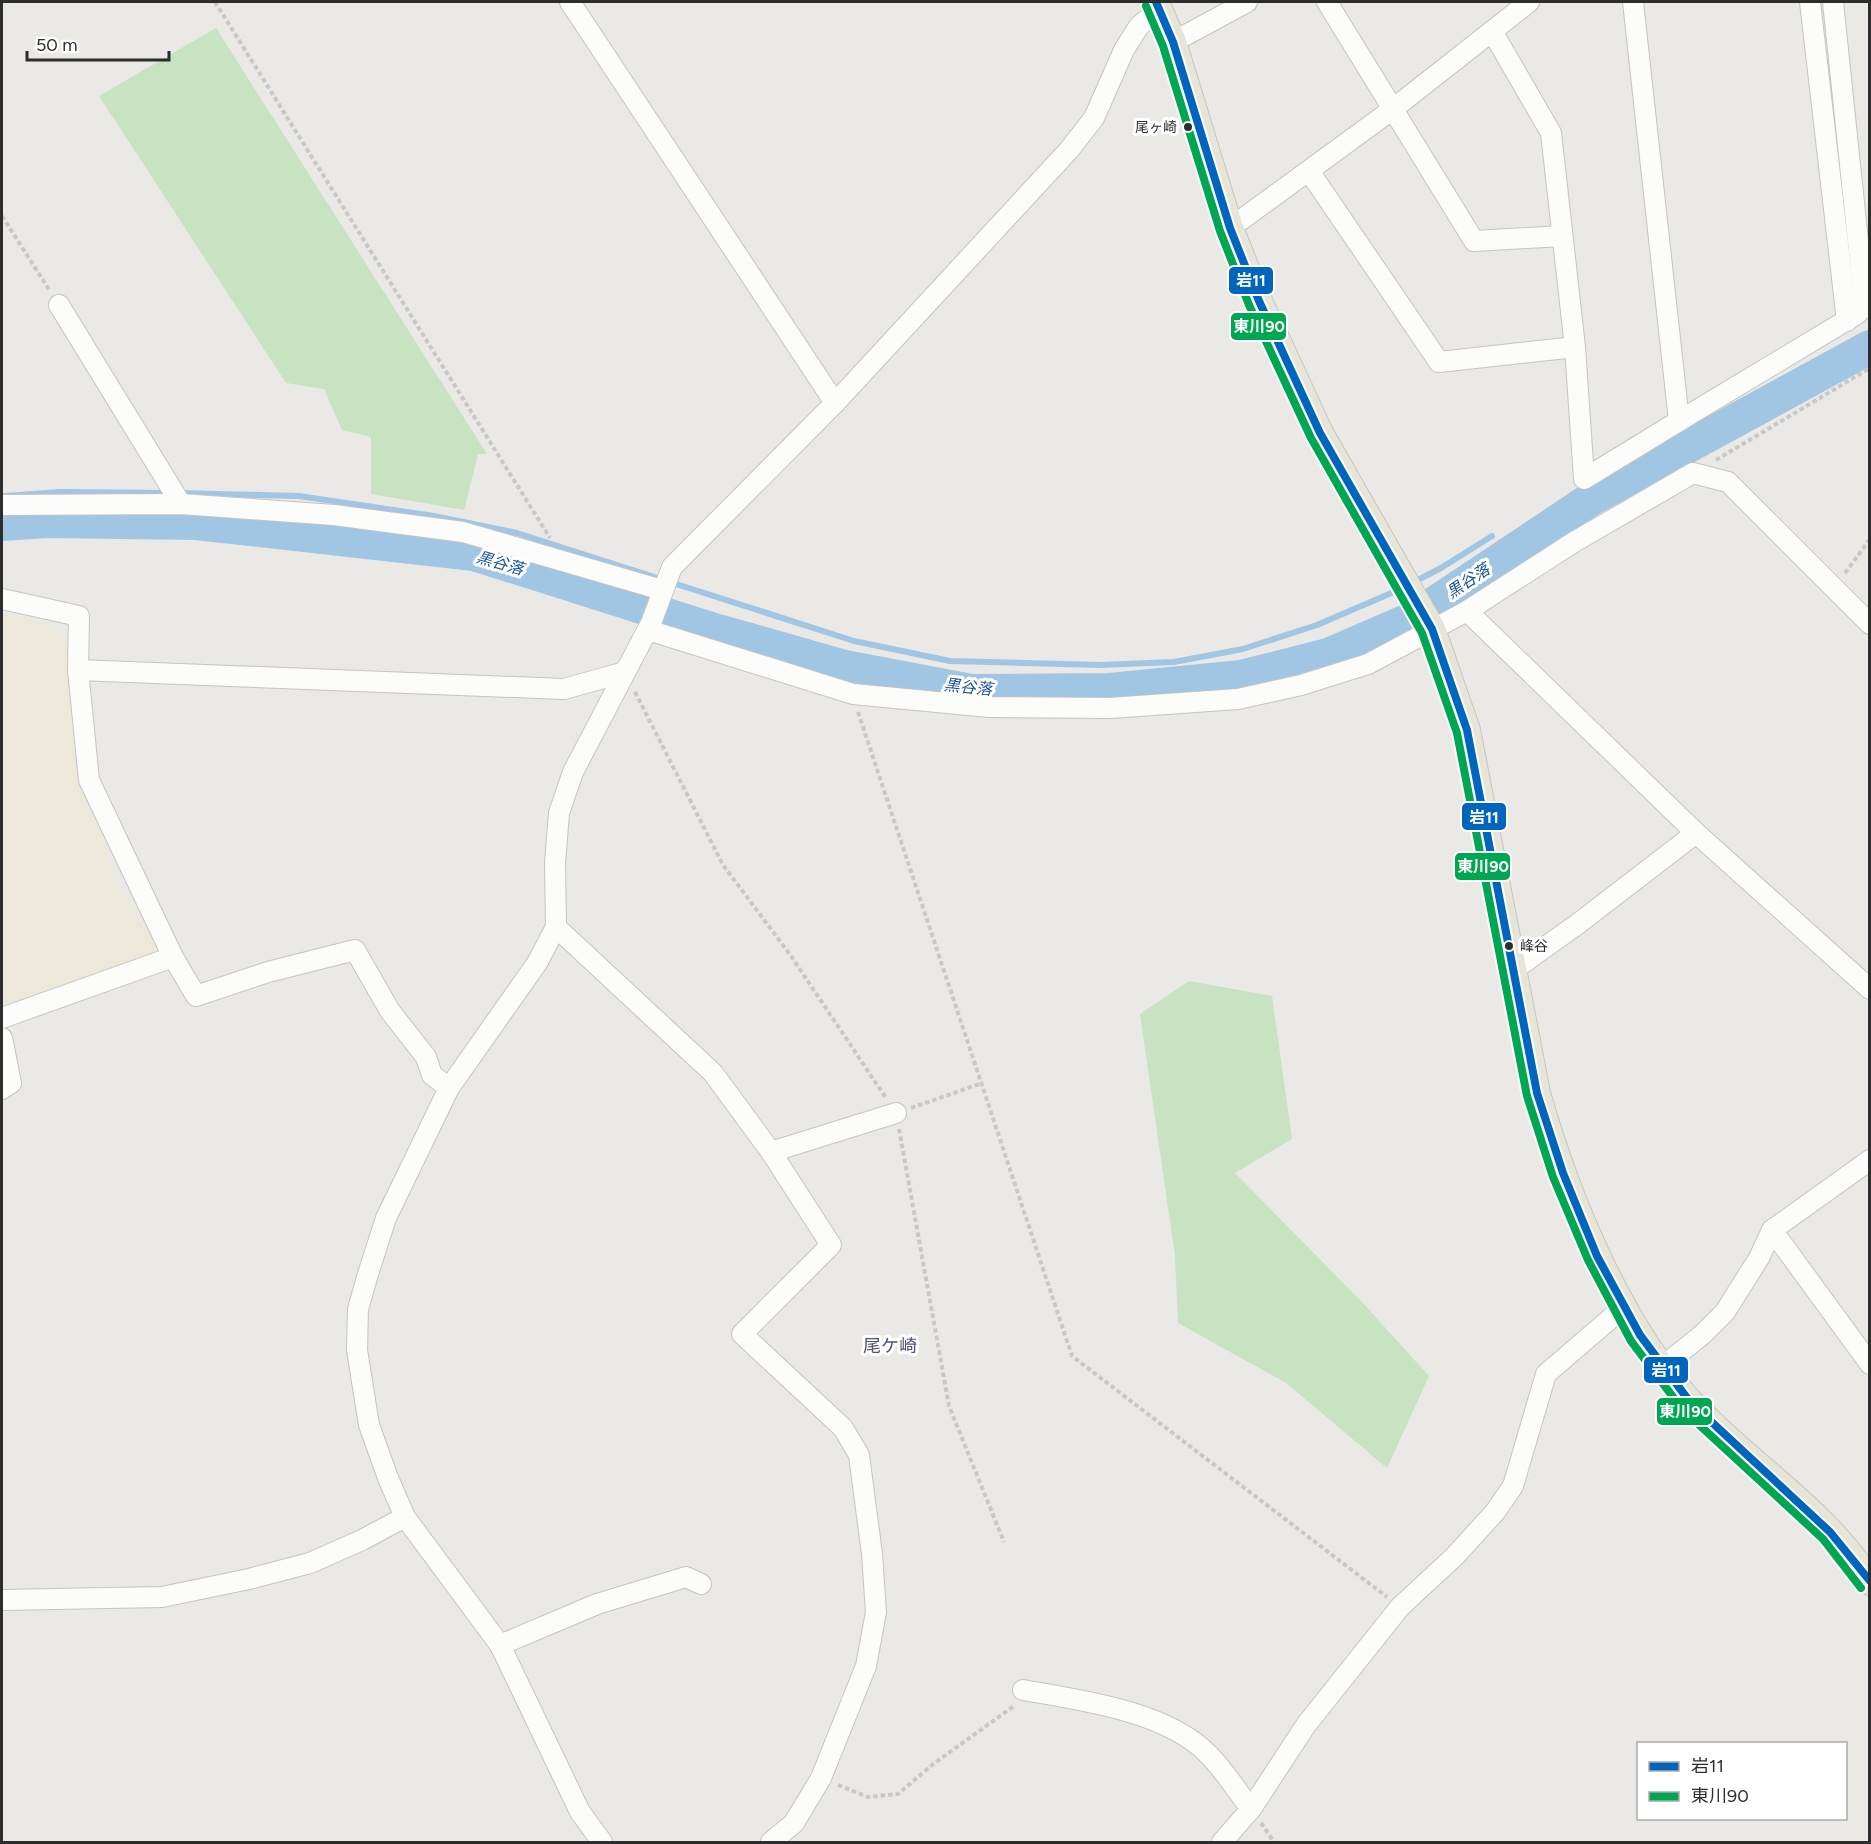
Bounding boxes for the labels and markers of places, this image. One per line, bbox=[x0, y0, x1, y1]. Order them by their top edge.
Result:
place label: 尾ヶ崎 bbox=[1135, 119, 1177, 136]
marker: 尾ヶ崎 bbox=[1182, 121, 1194, 133]
place label: 峰谷 bbox=[1520, 938, 1548, 955]
marker: 峰谷 bbox=[1503, 940, 1515, 952]

